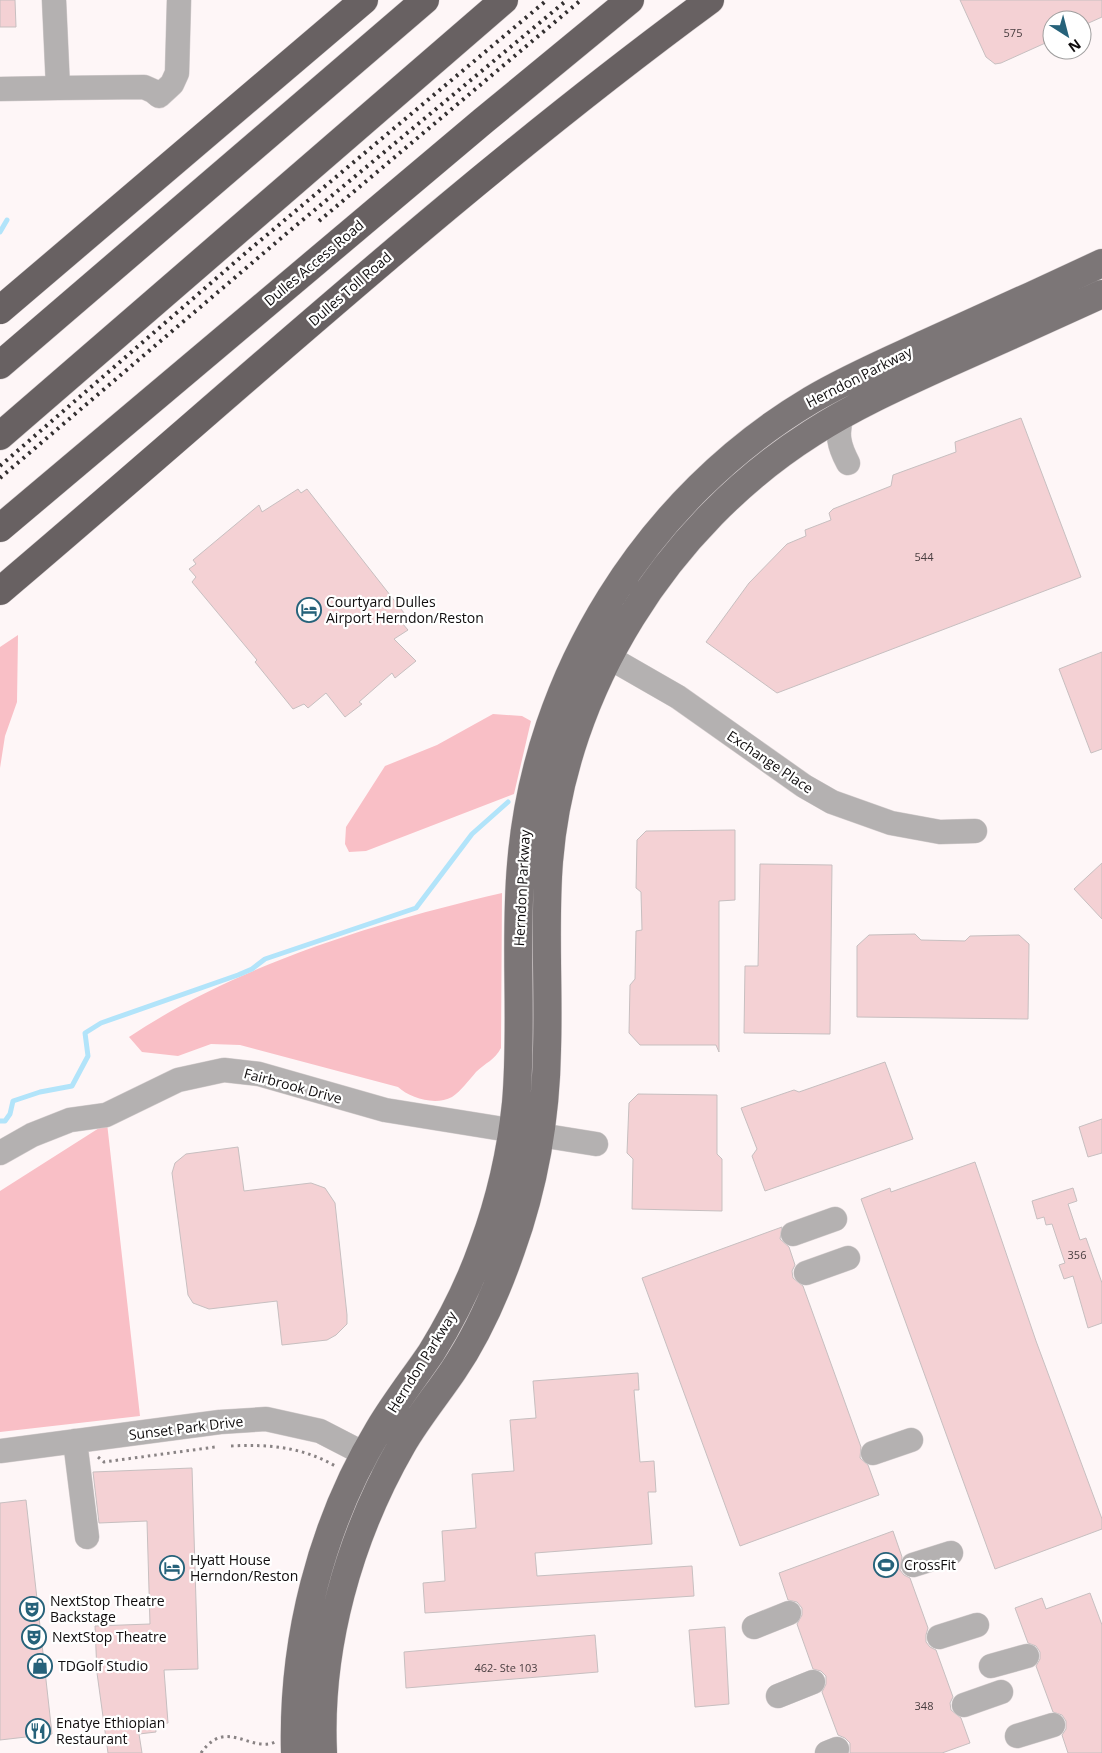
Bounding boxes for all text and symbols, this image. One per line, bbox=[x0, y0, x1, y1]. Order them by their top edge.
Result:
north arrow bbox=[1042, 10, 1092, 60]
house number: 575 bbox=[1004, 25, 1022, 40]
text: N bbox=[1065, 35, 1085, 57]
street label: Dulles Access Road bbox=[260, 215, 367, 310]
street label: Dulles Toll Road bbox=[304, 247, 395, 330]
street label: Herndon Parkway bbox=[803, 341, 916, 411]
house number: 544 bbox=[915, 549, 934, 564]
place label: Courtyard Dulles Airport Herndon/Reston bbox=[326, 592, 484, 627]
hotel icon: Courtyard Dulles Airport Herndon/Reston bbox=[296, 597, 322, 623]
street label: Exchange Place bbox=[723, 726, 817, 798]
street label: Herndon Parkway bbox=[509, 828, 534, 947]
street label: Fairbrook Drive bbox=[242, 1063, 344, 1108]
house number: 356 bbox=[1068, 1247, 1086, 1262]
street label: Herndon Parkway bbox=[383, 1306, 461, 1416]
street label: Sunset Park Drive bbox=[128, 1411, 244, 1444]
place label: Hyatt House Herndon/Reston bbox=[190, 1550, 298, 1585]
sports icon: CrossFit bbox=[873, 1552, 899, 1578]
hotel icon: Hyatt House Herndon/Reston bbox=[159, 1555, 185, 1581]
place label: CrossFit bbox=[904, 1555, 956, 1574]
place label: NextStop Theatre Backstage bbox=[50, 1591, 165, 1626]
theatre icon: NextStop Theatre Backstage bbox=[19, 1596, 45, 1622]
theatre icon: NextStop Theatre bbox=[21, 1624, 47, 1650]
place label: NextStop Theatre bbox=[52, 1627, 167, 1646]
shop icon: TDGolf Studio bbox=[27, 1653, 53, 1679]
place label: TDGolf Studio bbox=[58, 1656, 148, 1675]
house number: 462- Ste 103 bbox=[474, 1660, 538, 1675]
house number: 348 bbox=[915, 1698, 933, 1713]
place label: Enatye Ethiopian Restaurant bbox=[56, 1713, 165, 1748]
restaurant icon: Enatye Ethiopian Restaurant bbox=[25, 1718, 51, 1744]

